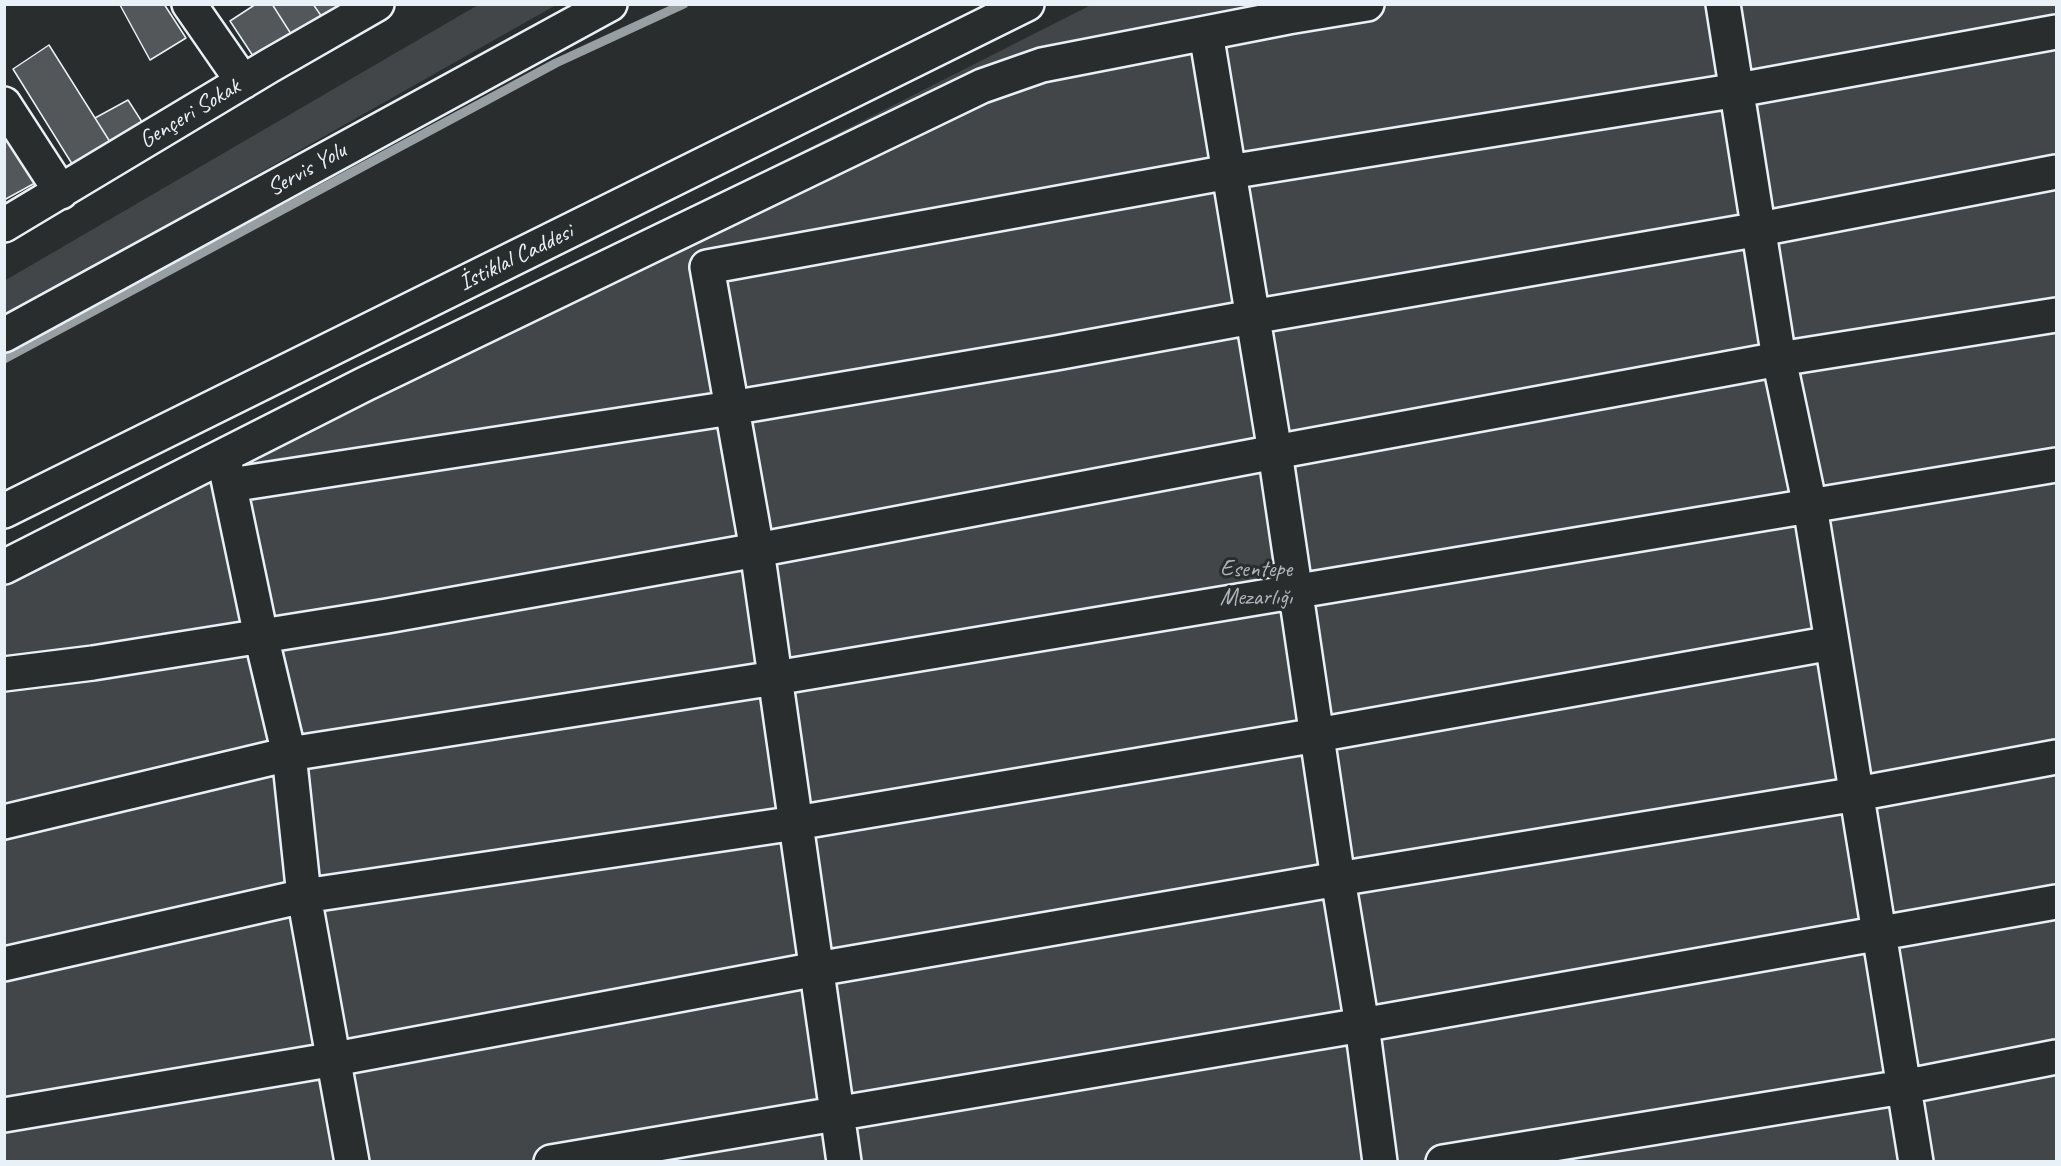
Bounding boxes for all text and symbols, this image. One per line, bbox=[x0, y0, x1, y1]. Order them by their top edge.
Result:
street label: Gençeri Sokak bbox=[134, 73, 246, 155]
street label: Servis Yolu bbox=[262, 137, 352, 203]
street label: İstiklal Caddesi bbox=[454, 218, 578, 298]
park label: Esentepe Mezarlığı bbox=[1220, 556, 1292, 612]

